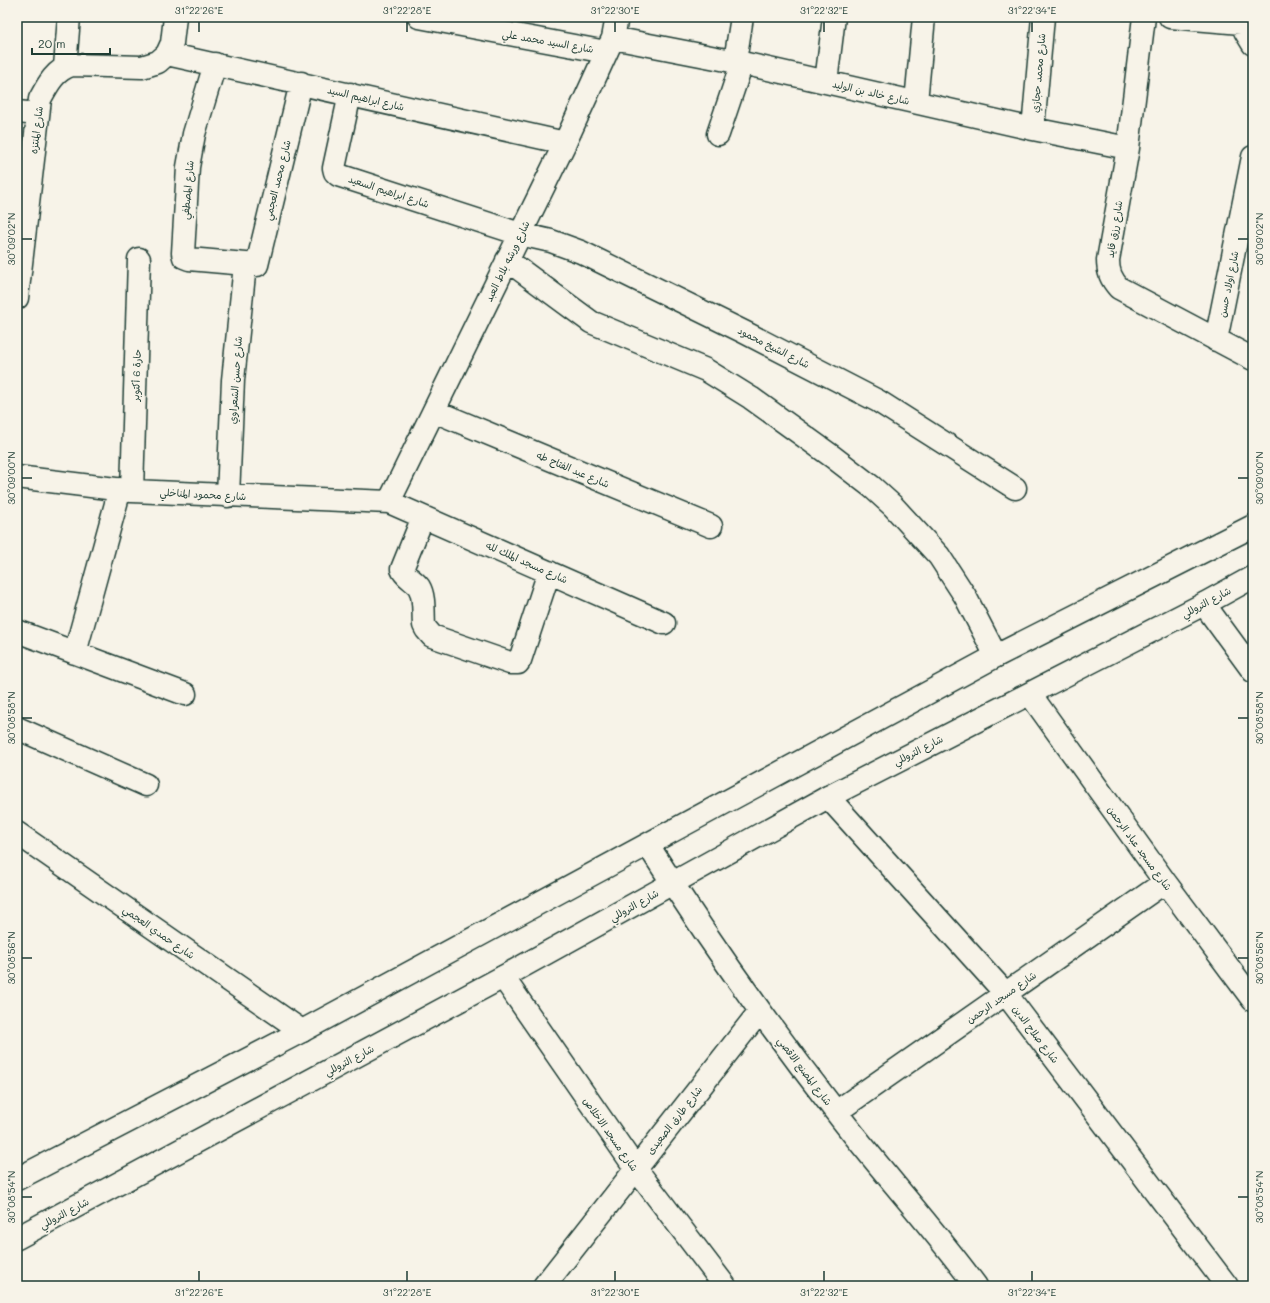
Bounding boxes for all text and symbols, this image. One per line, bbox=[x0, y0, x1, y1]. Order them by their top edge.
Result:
text: 31°22'26"E bbox=[175, 3, 223, 17]
text: 31°22'28"E bbox=[383, 3, 431, 17]
text: 31°22'30"E bbox=[591, 3, 640, 17]
text: 31°22'32"E bbox=[800, 3, 848, 17]
text: 31°22'34"E bbox=[1008, 3, 1057, 17]
street label: شارع السيد محمد علي bbox=[501, 26, 595, 59]
scale bar bbox=[32, 30, 110, 56]
street label: شارع محمد حجازي bbox=[1028, 32, 1050, 113]
text: 20 m bbox=[38, 35, 66, 51]
street label: شارع خالد بن الوليد bbox=[831, 76, 911, 109]
street label: شارع ابراهيم السيد bbox=[326, 82, 406, 115]
street label: شارع المنتزه bbox=[26, 105, 47, 155]
street label: شارع محمد العجمي bbox=[260, 138, 297, 222]
street label: شارع المصطفي bbox=[177, 160, 200, 220]
street label: شارع ابراهيم السعيد bbox=[347, 171, 431, 212]
street label: شارع رزق قايد bbox=[1103, 199, 1126, 259]
text: 30°09'02"N bbox=[4, 213, 18, 265]
text: 30°09'02"N bbox=[1252, 213, 1266, 265]
street label: شارع ورشه بلاط العبد bbox=[481, 218, 534, 304]
street label: شارع اولاد حسن bbox=[1215, 249, 1242, 319]
street label: شارع الشيخ محمود bbox=[735, 323, 812, 372]
street label: شارع حسن الشعراوي bbox=[225, 335, 247, 425]
street label: حارة 6 أكتوبر bbox=[128, 349, 144, 402]
street label: شارع عبد الفتاح طه bbox=[534, 447, 612, 492]
text: 30°09'00"N bbox=[4, 451, 18, 505]
text: 30°09'00"N bbox=[1252, 451, 1266, 505]
street label: شارع محمود المناخلي bbox=[159, 485, 247, 506]
street label: شارع مسجد الملك لله bbox=[483, 538, 570, 587]
street label: شارع التروللي bbox=[1179, 583, 1235, 624]
text: 30°08'58"N bbox=[4, 691, 18, 745]
text: 30°08'58"N bbox=[1252, 691, 1266, 745]
street label: شارع التروللي bbox=[891, 731, 947, 771]
street label: شارع مسجد عباد الرحمن bbox=[1104, 803, 1176, 894]
street label: شارع التروللي bbox=[607, 886, 663, 927]
street label: شارع حمدي العجمي bbox=[119, 902, 198, 965]
text: 30°08'56"N bbox=[4, 931, 18, 985]
text: 30°08'56"N bbox=[1252, 931, 1266, 985]
street label: شارع مسجد الرحمن bbox=[963, 968, 1039, 1027]
street label: شارع صلاح الدين bbox=[1009, 1002, 1063, 1067]
street label: شارع المصنع الاقصي bbox=[772, 1034, 835, 1110]
street label: شارع التروللي bbox=[322, 1041, 378, 1082]
street label: شارع طارق الصعيدى bbox=[643, 1083, 706, 1158]
street label: شارع مسجد الاخلاص bbox=[579, 1094, 642, 1175]
text: 30°08'54"N bbox=[4, 1171, 18, 1223]
text: 30°08'54"N bbox=[1252, 1171, 1266, 1223]
street label: شارع التروللي bbox=[37, 1194, 93, 1235]
text: 31°22'26"E bbox=[175, 1285, 223, 1299]
text: 31°22'28"E bbox=[383, 1285, 431, 1299]
text: 31°22'30"E bbox=[591, 1285, 640, 1299]
text: 31°22'32"E bbox=[800, 1285, 848, 1299]
text: 31°22'34"E bbox=[1008, 1285, 1057, 1299]

